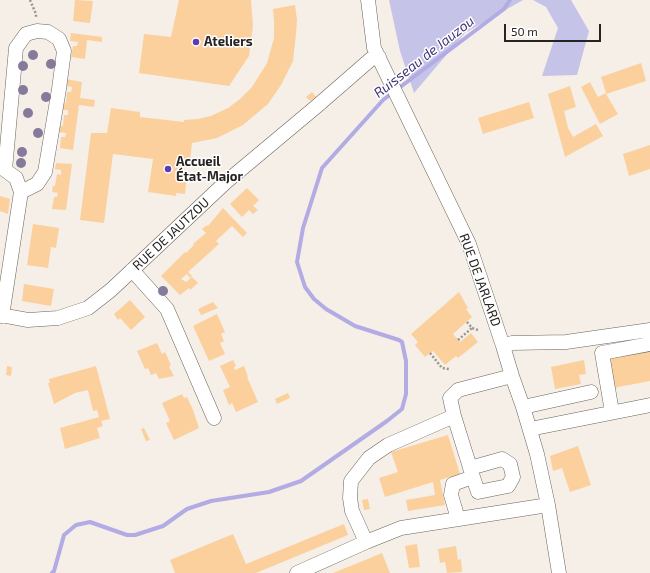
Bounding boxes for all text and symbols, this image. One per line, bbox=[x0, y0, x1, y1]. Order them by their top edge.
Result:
water label: Ruisseau de Jauzou bbox=[370, 13, 478, 101]
scale bar bbox=[506, 16, 603, 42]
text: 50 m bbox=[511, 24, 538, 38]
place label: Ateliers bbox=[204, 34, 253, 50]
marker: Ateliers bbox=[191, 37, 201, 47]
place label: Accueil État-Major bbox=[176, 154, 243, 185]
marker: Accueil État-Major bbox=[163, 164, 173, 174]
street label: RUE DE JAUTZOU bbox=[129, 195, 213, 273]
street label: RUE DE JARLARD bbox=[456, 231, 504, 329]

